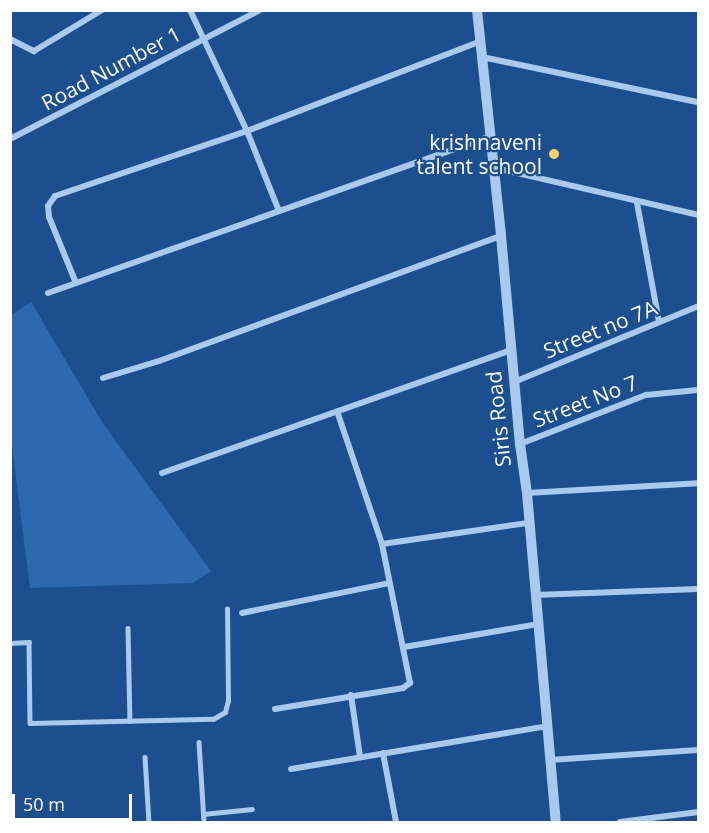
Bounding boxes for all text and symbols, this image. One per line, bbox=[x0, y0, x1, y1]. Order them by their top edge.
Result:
street label: Road Number 1 bbox=[37, 21, 185, 115]
place label: krishnaveni talent school bbox=[416, 129, 542, 179]
marker: krishnaveni talent school bbox=[547, 147, 561, 161]
street label: Street no 7A bbox=[539, 295, 661, 363]
street label: Siris Road bbox=[480, 370, 516, 468]
street label: Street No 7 bbox=[529, 370, 641, 432]
scale bar bbox=[15, 782, 135, 820]
text: 50 m bbox=[23, 792, 65, 816]

